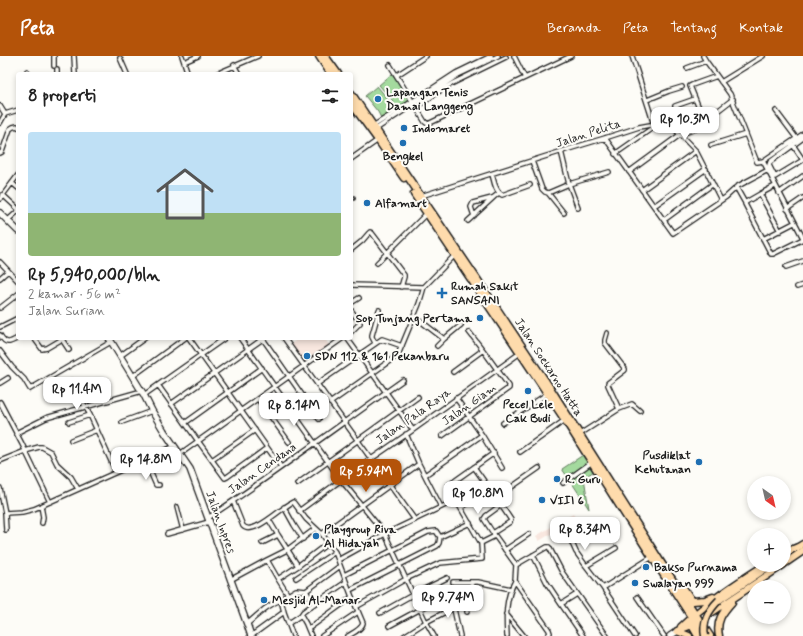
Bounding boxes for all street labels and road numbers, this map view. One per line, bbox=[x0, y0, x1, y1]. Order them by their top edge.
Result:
street label: Jalan Pelita bbox=[554, 116, 623, 152]
street label: Jalan Soekarno Hatta bbox=[510, 315, 586, 420]
street label: Jalan Giam bbox=[439, 380, 500, 430]
street label: Jalan Pala Raya bbox=[373, 385, 455, 449]
street label: Jalan Cendana bbox=[225, 439, 300, 498]
street label: Jalan Inpres bbox=[201, 489, 239, 557]

